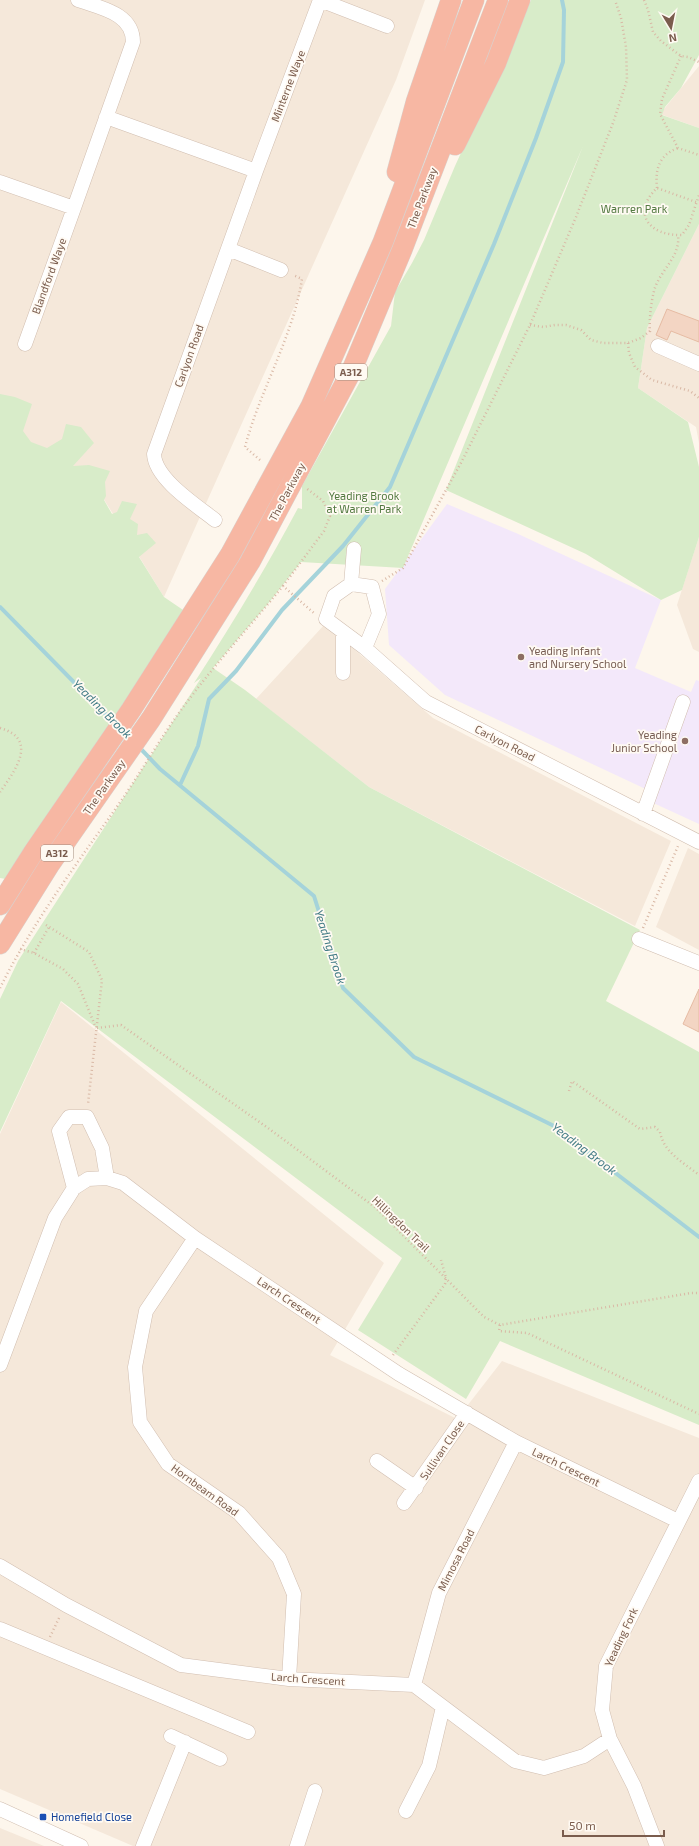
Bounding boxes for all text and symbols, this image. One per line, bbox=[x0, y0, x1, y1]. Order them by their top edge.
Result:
north arrow bbox=[651, 8, 691, 48]
text: N bbox=[668, 31, 678, 45]
street label: Minterne Waye bbox=[268, 48, 307, 124]
street label: The Parkway bbox=[404, 165, 439, 230]
park label: Warrren Park bbox=[601, 202, 668, 215]
street label: Blandford Waye bbox=[29, 236, 68, 316]
street label: Carlyon Road bbox=[171, 323, 206, 389]
road number: A312 bbox=[335, 364, 367, 380]
street label: The Parkway bbox=[266, 460, 308, 523]
park label: Yeading Brook at Warren Park bbox=[327, 489, 402, 515]
place label: Yeading Infant and Nursery School bbox=[529, 644, 627, 670]
marker: Yeading Infant and Nursery School bbox=[516, 652, 526, 662]
water label: Yeading Brook bbox=[70, 676, 135, 741]
street label: Carlyon Road bbox=[473, 722, 538, 763]
place label: Yeading Junior School bbox=[611, 728, 678, 754]
marker: Yeading Junior School bbox=[680, 736, 690, 746]
street label: The Parkway bbox=[80, 756, 128, 817]
road number: A312 bbox=[41, 845, 73, 861]
water label: Yeading Brook bbox=[312, 908, 350, 986]
water label: Yeading Brook bbox=[549, 1119, 620, 1177]
street label: Hillingdon Trail bbox=[370, 1193, 433, 1255]
street label: Larch Crescent bbox=[255, 1274, 324, 1326]
street label: Sullivan Close bbox=[417, 1417, 466, 1482]
street label: Larch Crescent bbox=[530, 1444, 602, 1489]
street label: Hornbeam Road bbox=[169, 1461, 241, 1518]
street label: Mimosa Road bbox=[434, 1527, 477, 1593]
street label: Yeading Fork bbox=[601, 1605, 640, 1668]
street label: Larch Crescent bbox=[271, 1669, 345, 1688]
place label: Homefield Close bbox=[51, 1810, 132, 1823]
marker: Homefield Close bbox=[38, 1812, 48, 1822]
scale bar bbox=[563, 1812, 664, 1838]
text: 50 m bbox=[569, 1818, 596, 1832]

